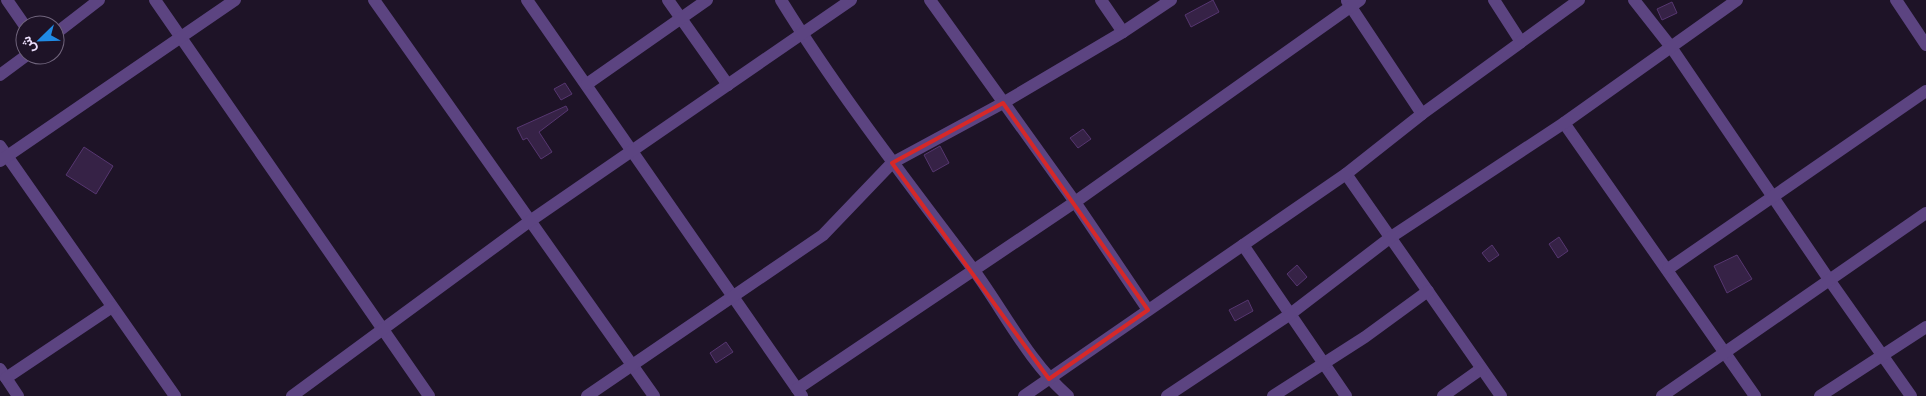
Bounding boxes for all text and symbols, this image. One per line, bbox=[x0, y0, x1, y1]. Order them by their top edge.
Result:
north arrow bbox=[15, 15, 65, 65]
text: ش bbox=[17, 34, 40, 56]

